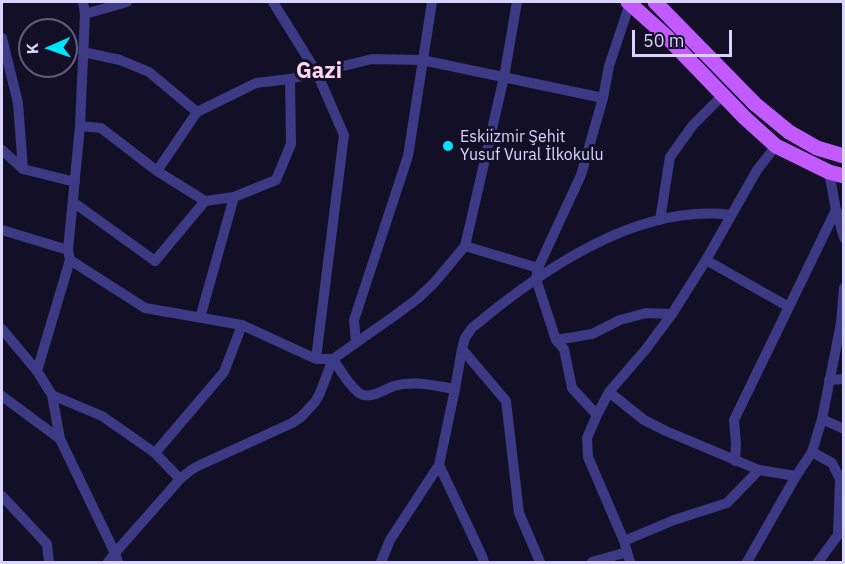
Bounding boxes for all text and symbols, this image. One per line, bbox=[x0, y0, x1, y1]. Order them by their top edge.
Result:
north arrow bbox=[18, 18, 78, 78]
scale bar bbox=[635, 18, 736, 56]
text: 50 m bbox=[643, 29, 685, 52]
text: K bbox=[22, 43, 42, 54]
district label: Gazi bbox=[296, 59, 342, 85]
place label: Eskiizmir Şehit Yusuf Vural İlkokulu bbox=[460, 127, 604, 165]
marker: Eskiizmir Şehit Yusuf Vural İlkokulu bbox=[441, 139, 455, 153]

